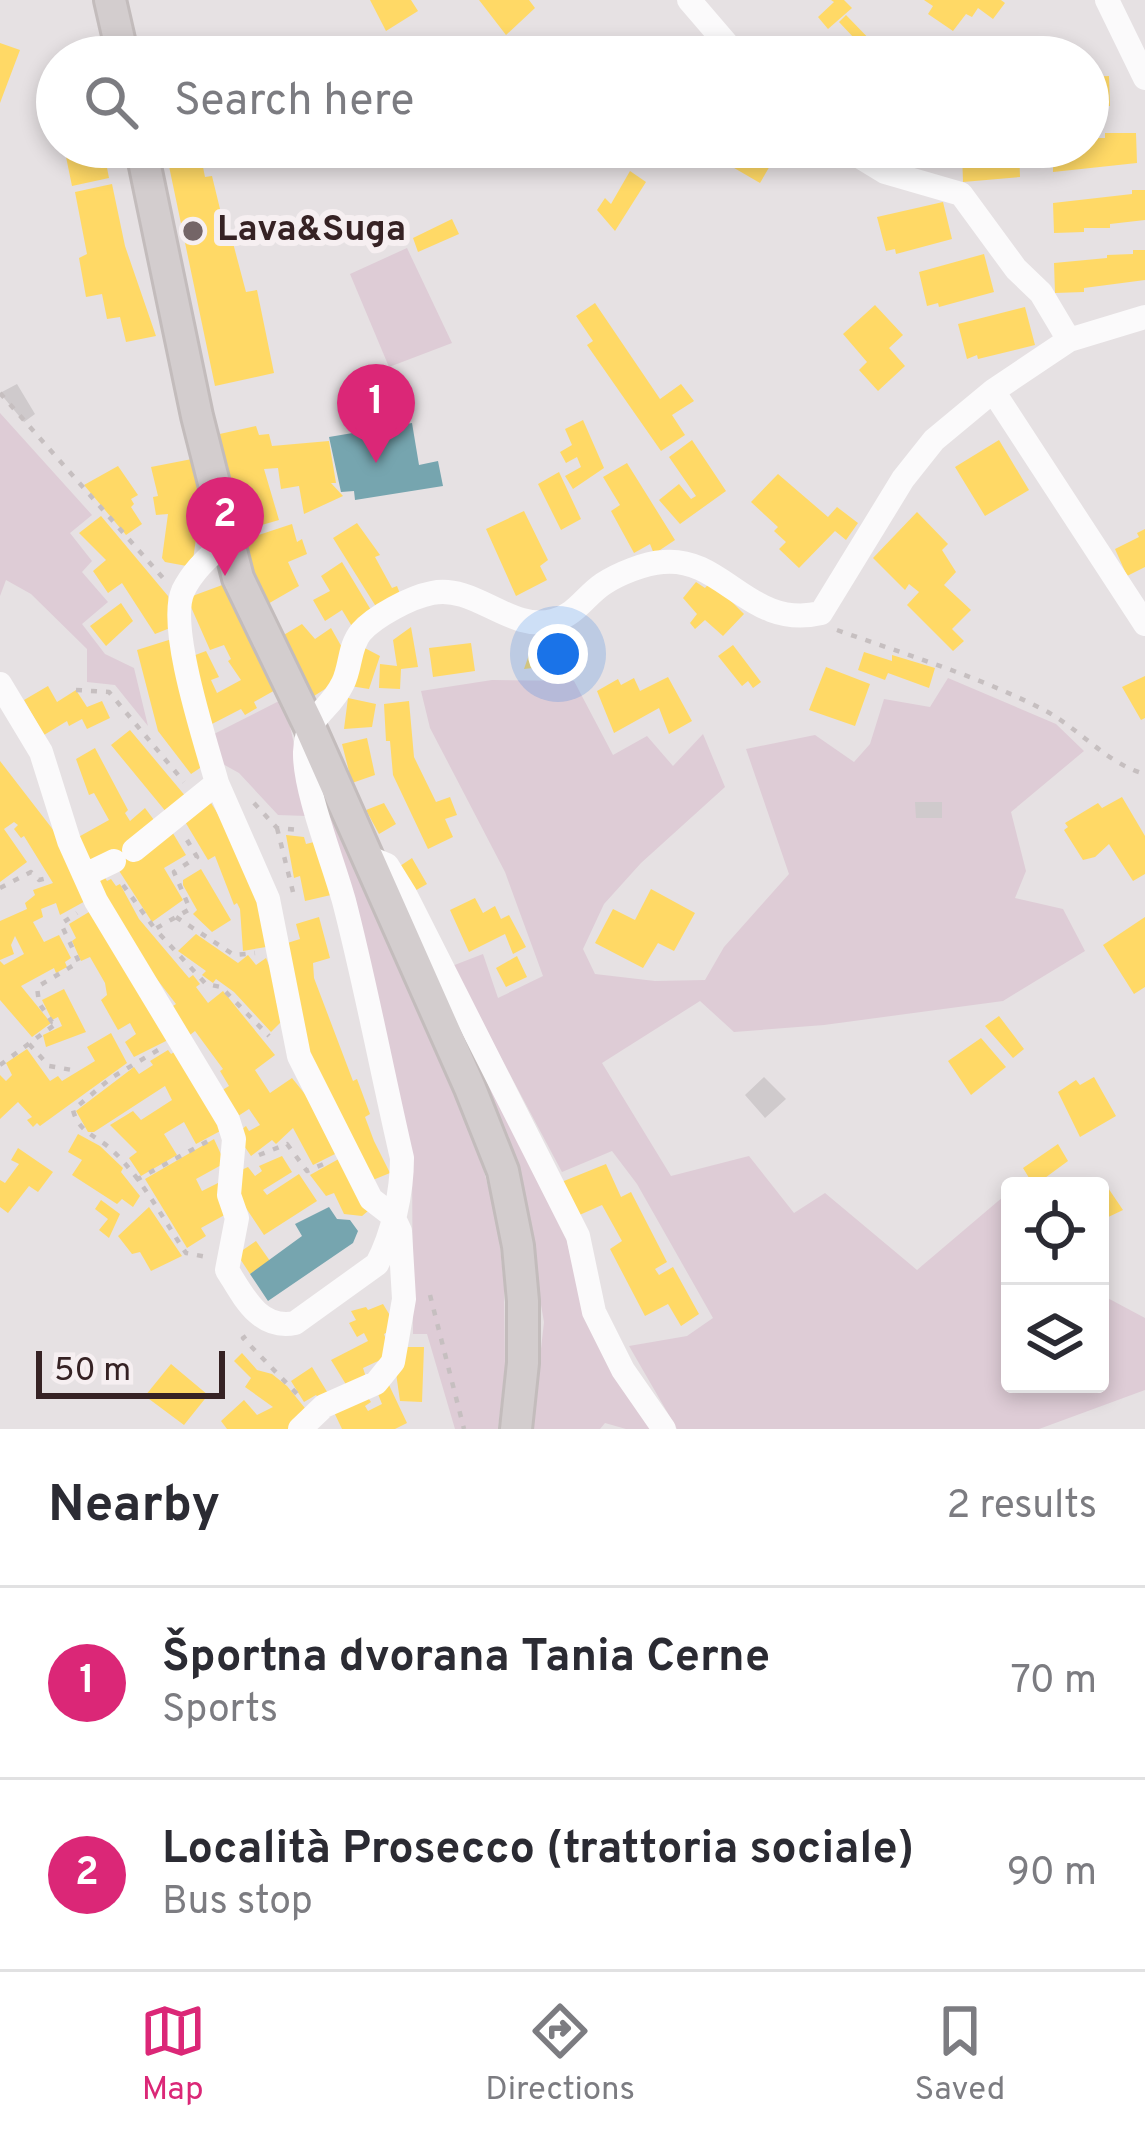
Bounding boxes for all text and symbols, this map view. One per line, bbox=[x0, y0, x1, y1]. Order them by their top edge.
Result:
search box bbox=[36, 36, 1109, 168]
icon: search bbox=[78, 69, 144, 135]
text: Search here bbox=[174, 74, 414, 131]
place label: Lava&Suga bbox=[217, 208, 406, 254]
marker: Lava&Suga bbox=[180, 218, 206, 244]
pin: 1 bbox=[337, 364, 415, 463]
pin: 2 bbox=[186, 477, 264, 576]
your location bbox=[528, 624, 588, 684]
map controls bbox=[1001, 1177, 1109, 1393]
button: locate bbox=[1001, 1177, 1109, 1285]
button: layers bbox=[1001, 1285, 1109, 1393]
scale bar bbox=[36, 1345, 225, 1398]
text: 50 m bbox=[54, 1351, 131, 1393]
text: Nearby bbox=[48, 1475, 220, 1540]
text: 2 results bbox=[946, 1483, 1097, 1532]
text: Športna dvorana Tania Cerne bbox=[162, 1630, 770, 1687]
text: 1 bbox=[79, 1658, 95, 1707]
text: 70 m bbox=[1011, 1658, 1097, 1707]
text: Sports bbox=[162, 1687, 278, 1736]
text: Località Prosecco (trattoria sociale) bbox=[162, 1822, 914, 1879]
text: 2 bbox=[75, 1850, 99, 1899]
text: 90 m bbox=[1007, 1850, 1097, 1899]
text: Bus stop bbox=[162, 1879, 313, 1928]
tab: Map bbox=[140, 1998, 206, 2112]
tab: Directions bbox=[485, 1998, 635, 2112]
tab: Saved bbox=[915, 1998, 1005, 2112]

